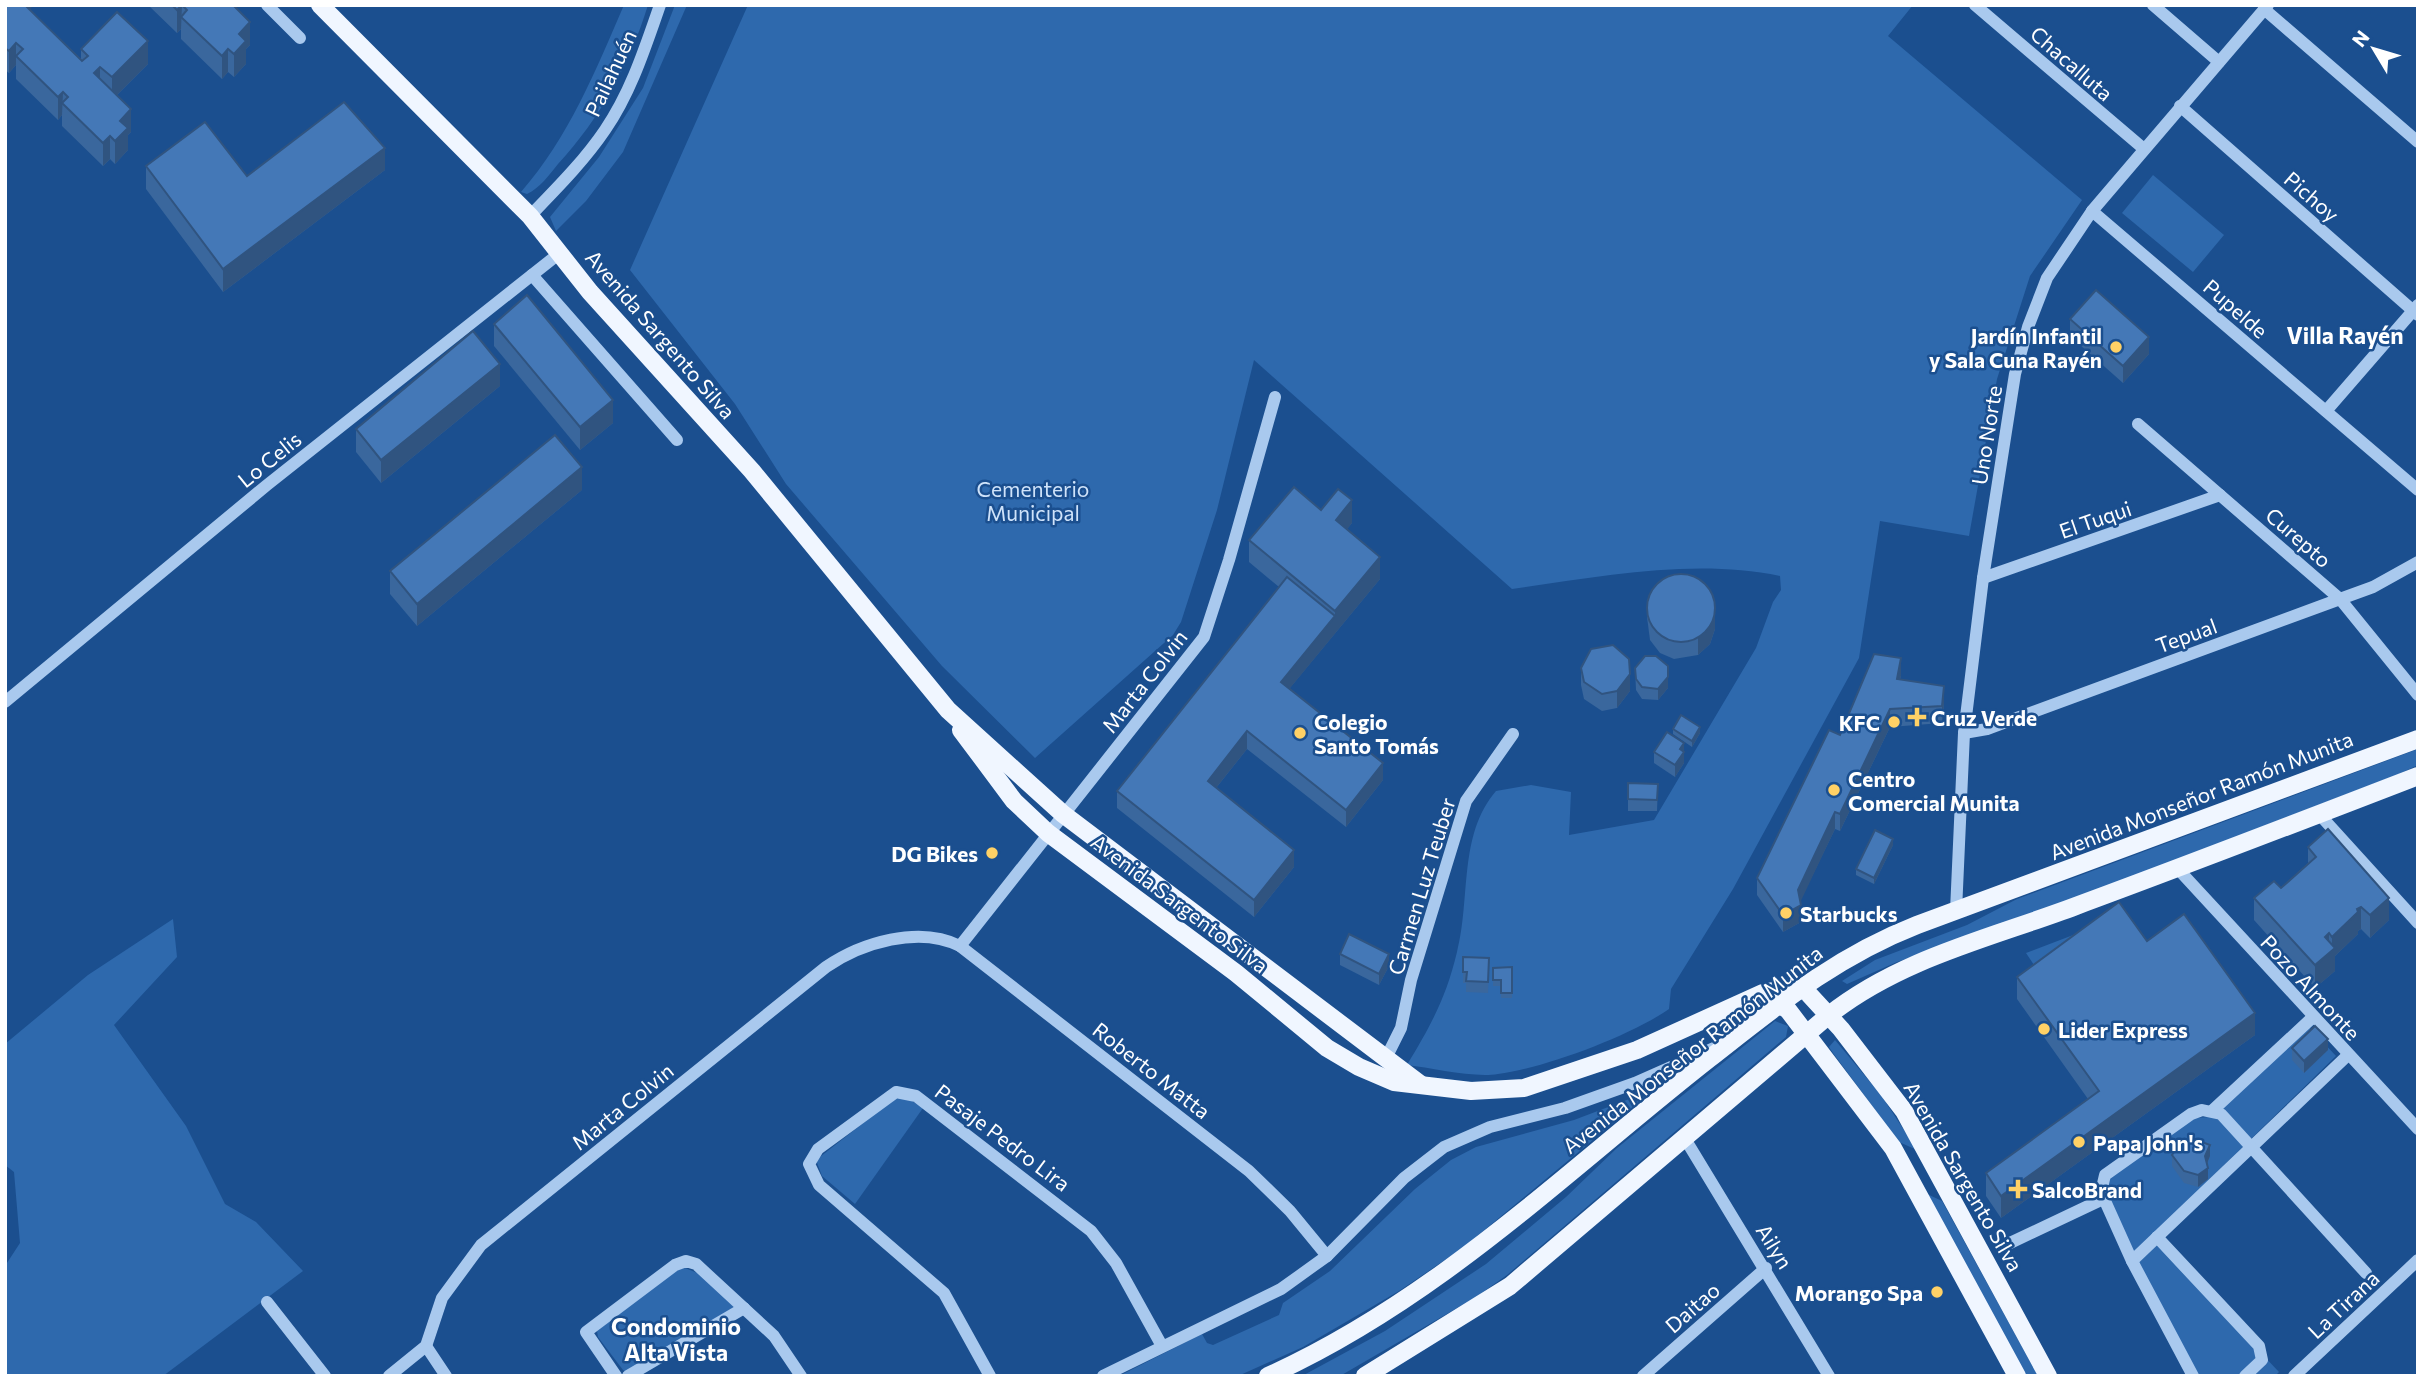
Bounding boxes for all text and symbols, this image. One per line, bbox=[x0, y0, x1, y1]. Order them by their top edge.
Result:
north arrow bbox=[2339, 14, 2409, 84]
street label: Chacalluta bbox=[2026, 21, 2118, 105]
street label: Pailahuén bbox=[579, 26, 641, 120]
text: N bbox=[2347, 26, 2374, 51]
street label: Pichoy bbox=[2280, 166, 2344, 227]
street label: Avenida Sargento Silva bbox=[581, 245, 741, 423]
street label: Pupelde bbox=[2199, 273, 2273, 343]
district label: Villa Rayén bbox=[2287, 321, 2403, 349]
place label: Jardín Infantil y Sala Cuna Rayén bbox=[1929, 323, 2102, 372]
marker: Jardín Infantil y Sala Cuna Rayén bbox=[2108, 339, 2124, 355]
street label: Uno Norte bbox=[1966, 384, 2006, 486]
street label: Lo Celis bbox=[232, 426, 306, 492]
park label: Cementerio Municipal bbox=[977, 476, 1089, 525]
street label: El Tuqui bbox=[2056, 495, 2134, 543]
street label: Curepto bbox=[2261, 502, 2337, 572]
street label: Tepual bbox=[2152, 612, 2220, 658]
street label: Marta Colvin bbox=[1096, 625, 1192, 737]
place label: Cruz Verde bbox=[1931, 705, 2037, 730]
place label: Colegio Santo Tomás bbox=[1314, 709, 1439, 758]
marker: Cruz Verde bbox=[1909, 709, 1925, 725]
place label: KFC bbox=[1839, 710, 1880, 735]
marker: KFC bbox=[1886, 714, 1902, 730]
marker: Colegio Santo Tomás bbox=[1292, 725, 1308, 741]
street label: Avenida Monseñor Ramón Munita bbox=[2046, 726, 2356, 864]
place label: Centro Comercial Munita bbox=[1848, 766, 2020, 815]
marker: Centro Comercial Munita bbox=[1826, 782, 1842, 798]
street label: Carmen Luz Teuber bbox=[1382, 794, 1460, 978]
street label: Avenida Sargento Silva bbox=[1086, 828, 1274, 978]
place label: DG Bikes bbox=[891, 841, 978, 866]
marker: DG Bikes bbox=[984, 845, 1000, 861]
place label: Starbucks bbox=[1800, 901, 1898, 926]
marker: Starbucks bbox=[1778, 905, 1794, 921]
street label: Pozo Almonte bbox=[2256, 929, 2366, 1045]
street label: Avenida Monseñor Ramón Munita bbox=[1557, 940, 1827, 1158]
street label: Roberto Matta bbox=[1088, 1016, 1216, 1124]
place label: Lider Express bbox=[2058, 1017, 2188, 1042]
marker: Lider Express bbox=[2036, 1021, 2052, 1037]
street label: Marta Colvin bbox=[566, 1057, 678, 1155]
street label: Avenida Sargento Silva bbox=[1899, 1077, 2029, 1275]
street label: Pasaje Pedro Lira bbox=[931, 1078, 1075, 1196]
place label: Papa John's bbox=[2093, 1130, 2204, 1155]
marker: Papa John's bbox=[2071, 1134, 2087, 1150]
place label: SalcoBrand bbox=[2032, 1177, 2142, 1202]
marker: SalcoBrand bbox=[2010, 1181, 2026, 1197]
street label: Ailyn bbox=[1752, 1219, 1798, 1273]
street label: La Tirana bbox=[2302, 1265, 2384, 1343]
street label: Daitao bbox=[1660, 1277, 1724, 1337]
place label: Morango Spa bbox=[1795, 1280, 1923, 1305]
marker: Morango Spa bbox=[1929, 1284, 1945, 1300]
district label: Condominio Alta Vista bbox=[611, 1312, 741, 1366]

